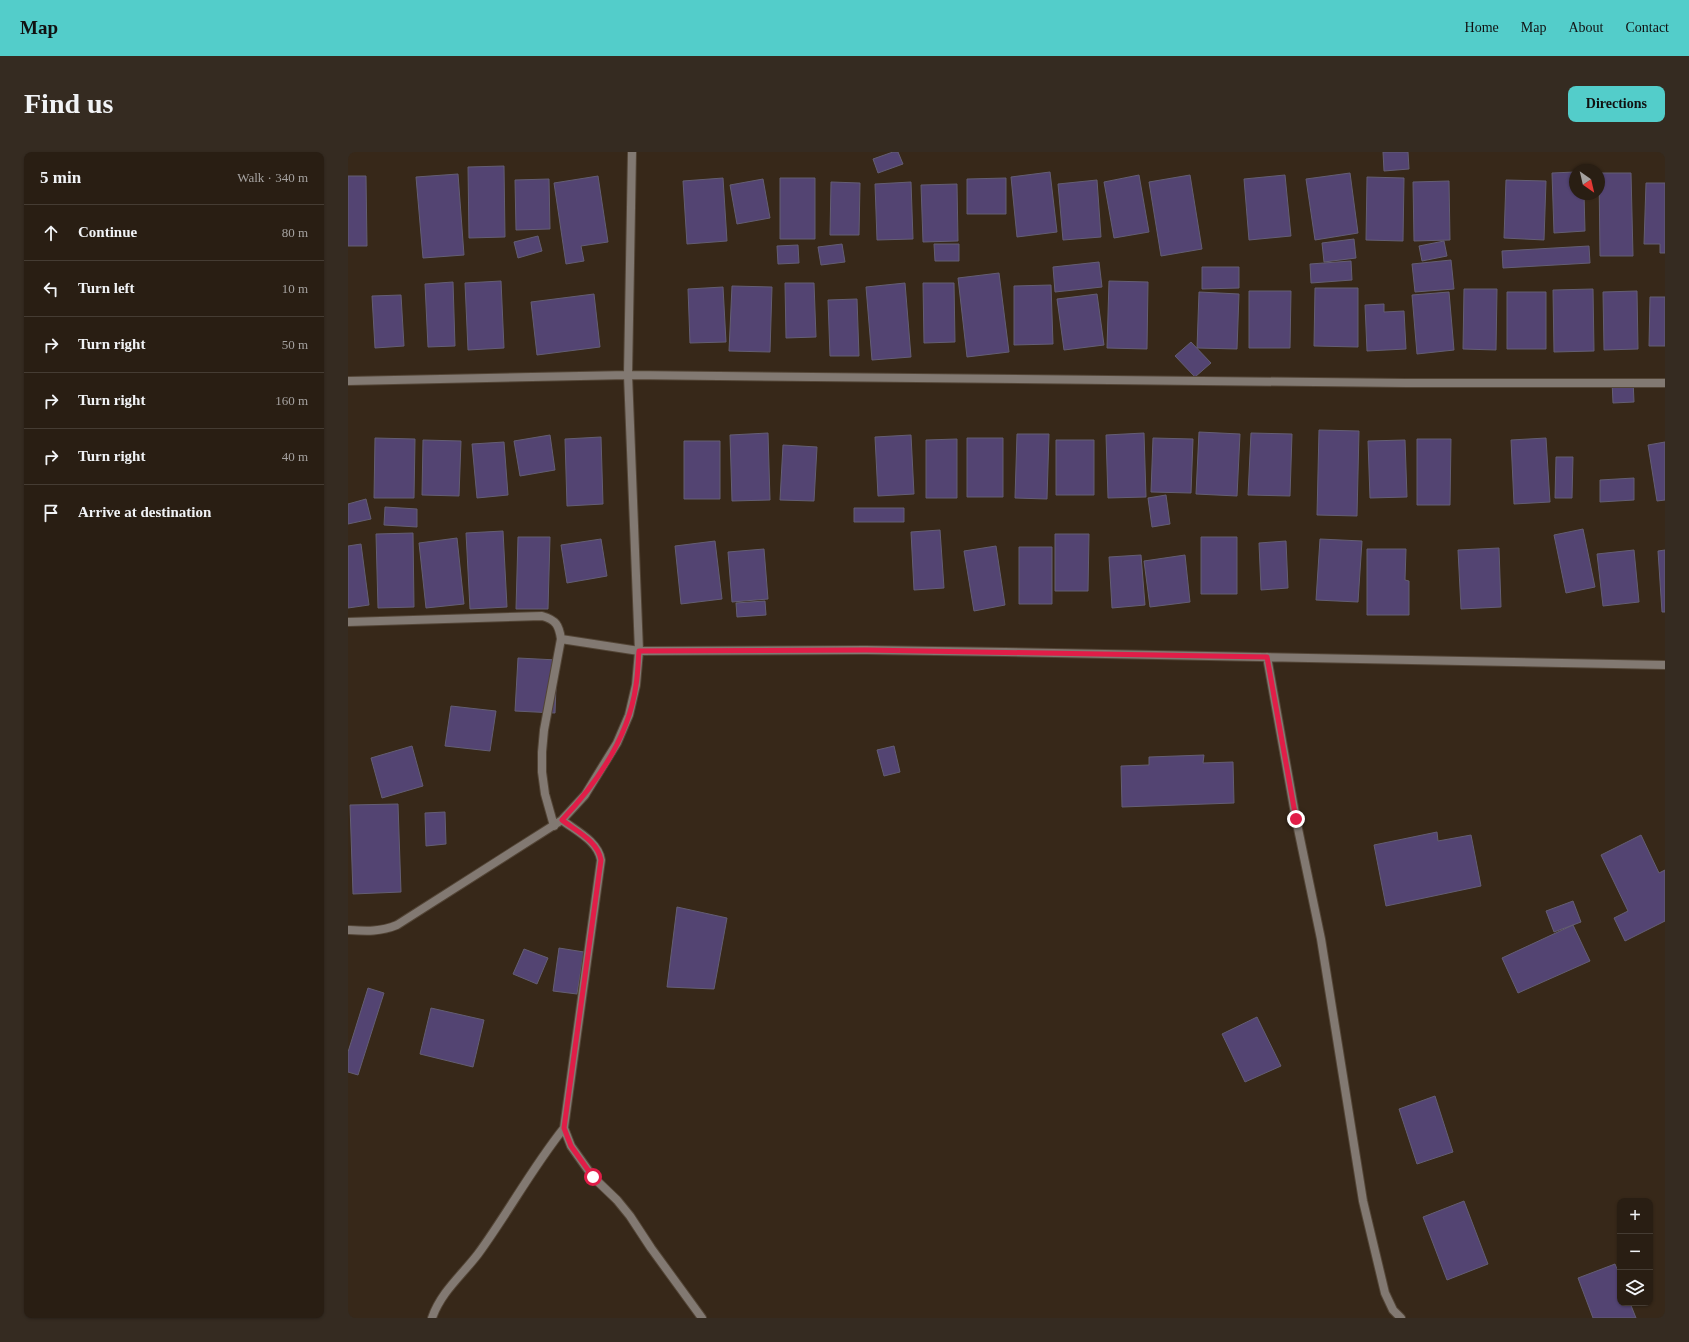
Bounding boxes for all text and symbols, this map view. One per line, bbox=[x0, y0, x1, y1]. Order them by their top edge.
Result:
text: Map bbox=[20, 17, 58, 38]
text: Home bbox=[1465, 20, 1499, 35]
text: Map bbox=[1521, 20, 1546, 35]
text: About bbox=[1568, 20, 1603, 35]
text: Contact bbox=[1625, 20, 1669, 35]
button: Directions bbox=[1568, 86, 1665, 122]
text: Find us bbox=[24, 88, 114, 119]
north arrow bbox=[1569, 164, 1605, 200]
text: 5 min bbox=[40, 168, 81, 187]
text: Walk · 340 m bbox=[237, 170, 308, 185]
icon: ahead bbox=[40, 222, 62, 244]
text: Continue bbox=[78, 224, 137, 240]
text: 80 m bbox=[282, 225, 308, 240]
icon: left bbox=[40, 278, 62, 300]
text: Turn left bbox=[78, 280, 135, 296]
text: 10 m bbox=[282, 281, 308, 296]
icon: right bbox=[40, 334, 62, 356]
text: Turn right bbox=[78, 336, 145, 352]
text: 50 m bbox=[282, 337, 308, 352]
icon: right bbox=[40, 390, 62, 412]
text: Turn right bbox=[78, 392, 145, 408]
text: 160 m bbox=[275, 393, 308, 408]
icon: right bbox=[40, 446, 62, 468]
text: Turn right bbox=[78, 448, 145, 464]
text: 40 m bbox=[282, 449, 308, 464]
icon: arrive bbox=[40, 502, 62, 524]
text: Arrive at destination bbox=[78, 504, 211, 520]
route end bbox=[1287, 810, 1305, 828]
route start bbox=[584, 1168, 602, 1186]
map controls bbox=[1617, 1198, 1653, 1306]
button: + bbox=[1617, 1198, 1653, 1234]
button: − bbox=[1617, 1234, 1653, 1270]
button: layers bbox=[1617, 1270, 1653, 1306]

